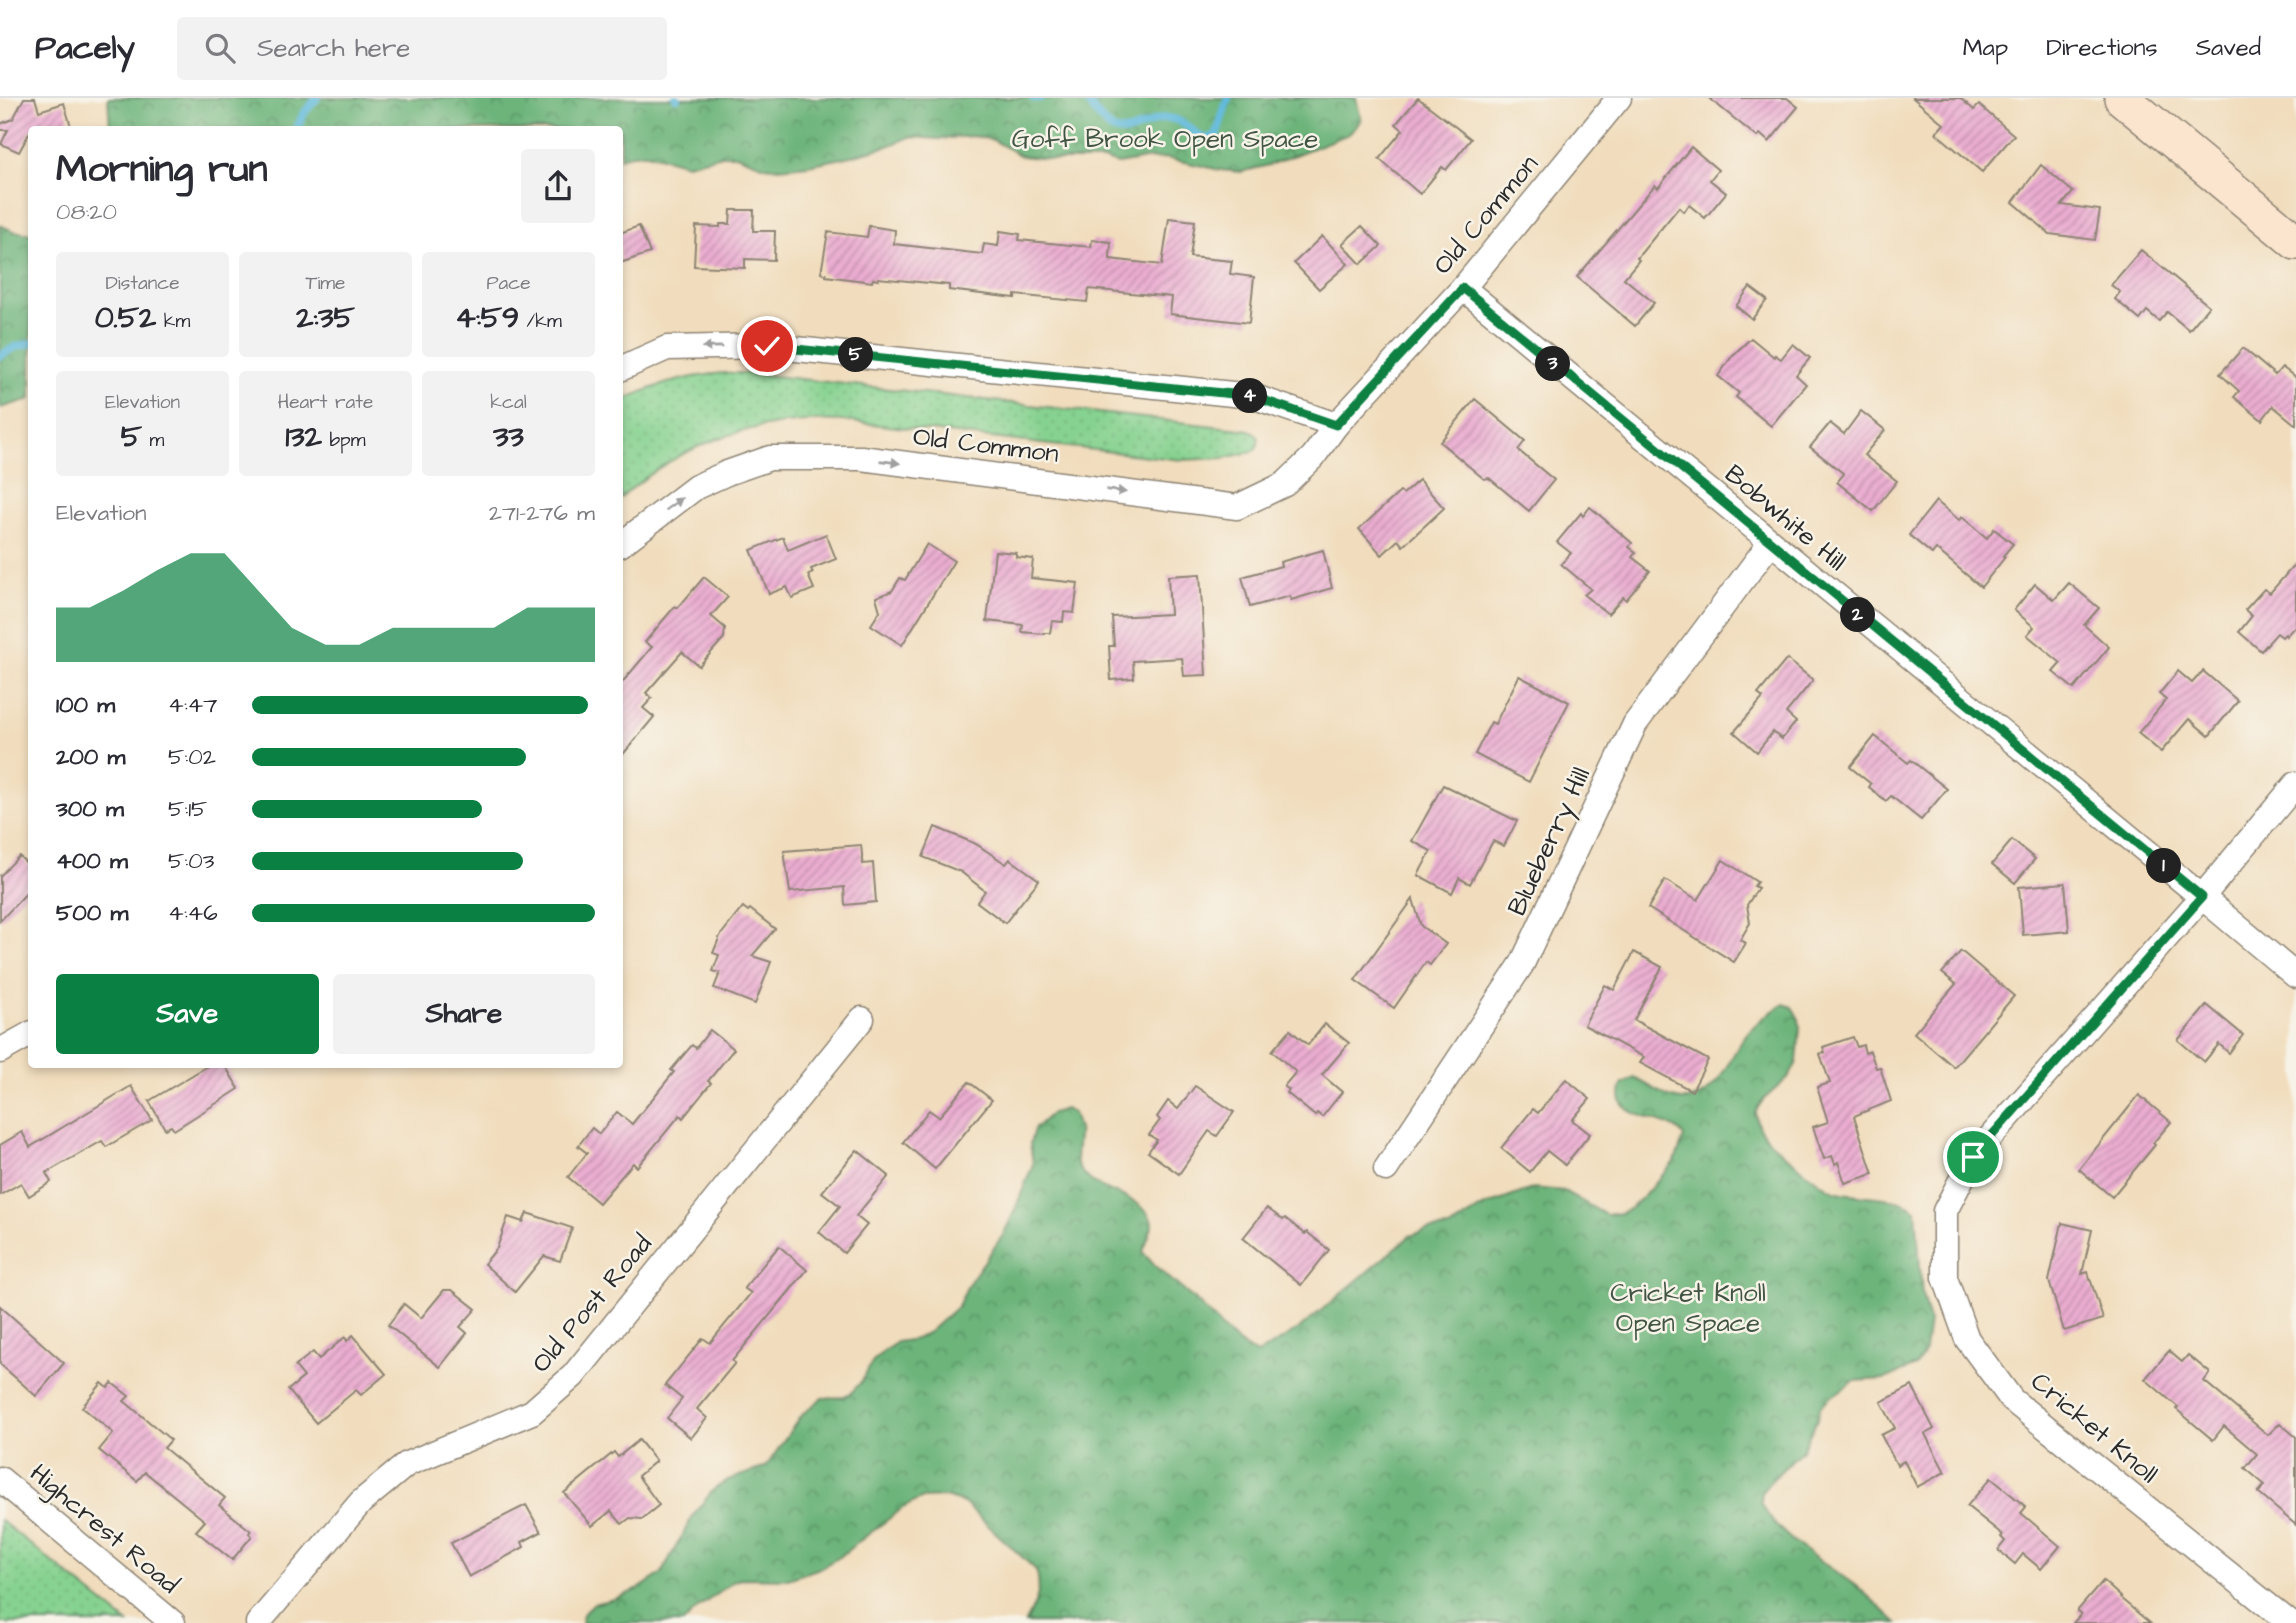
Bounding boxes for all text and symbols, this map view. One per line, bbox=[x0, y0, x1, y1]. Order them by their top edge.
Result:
search box bbox=[177, 17, 667, 80]
text: Pacely bbox=[35, 25, 135, 71]
icon: search bbox=[201, 29, 239, 67]
text: Search here bbox=[257, 30, 410, 66]
text: Map bbox=[1963, 31, 2008, 65]
text: Directions bbox=[2046, 31, 2158, 65]
text: Saved bbox=[2196, 31, 2261, 65]
park label: Goff Brook Open Space bbox=[1012, 121, 1318, 157]
text: Morning run bbox=[56, 144, 268, 196]
street label: Old Common bbox=[1425, 147, 1547, 282]
button: share bbox=[521, 149, 595, 223]
text: 08:20 bbox=[56, 196, 117, 228]
text: Distance bbox=[106, 270, 179, 297]
text: Time bbox=[306, 270, 345, 297]
text: Pace bbox=[486, 270, 531, 297]
text: 0.52 bbox=[95, 297, 156, 339]
text: 2:35 bbox=[296, 297, 355, 339]
text: 4:59 bbox=[455, 297, 519, 339]
text: km bbox=[156, 308, 190, 335]
text: /km bbox=[519, 308, 562, 335]
pin bbox=[737, 316, 797, 376]
icon: check bbox=[748, 327, 786, 365]
pin: 5 bbox=[838, 338, 874, 372]
one-way arrow bbox=[700, 341, 722, 353]
text: 5 bbox=[849, 341, 862, 368]
pin: 3 bbox=[1536, 346, 1570, 382]
text: 3 bbox=[1548, 350, 1557, 377]
pin: 4 bbox=[1232, 378, 1268, 414]
text: 4 bbox=[1243, 382, 1256, 409]
text: Elevation bbox=[105, 389, 180, 416]
text: Heart rate bbox=[278, 389, 373, 416]
text: kcal bbox=[490, 389, 527, 416]
text: 5 bbox=[121, 416, 142, 458]
text: 132 bbox=[286, 416, 322, 458]
text: 33 bbox=[493, 416, 524, 458]
street label: Old Common bbox=[911, 418, 1061, 472]
text: m bbox=[142, 427, 164, 454]
text: bpm bbox=[322, 427, 365, 454]
one-way arrow bbox=[879, 456, 901, 467]
street label: Bobwhite Hill bbox=[1717, 456, 1854, 579]
one-way arrow bbox=[1105, 486, 1127, 497]
text: Elevation bbox=[56, 497, 147, 529]
text: 271–276 m bbox=[489, 497, 595, 529]
one-way arrow bbox=[665, 497, 683, 511]
pin: 2 bbox=[1840, 598, 1876, 632]
text: 2 bbox=[1852, 601, 1863, 628]
text: 100 m bbox=[56, 689, 115, 721]
text: 4:47 bbox=[168, 689, 217, 721]
text: 200 m bbox=[56, 741, 125, 773]
text: 5:02 bbox=[168, 741, 216, 773]
street label: Blueberry Hill bbox=[1499, 761, 1601, 922]
text: 300 m bbox=[56, 793, 124, 825]
text: 5:15 bbox=[168, 793, 207, 825]
text: 400 m bbox=[56, 845, 128, 877]
text: 5:03 bbox=[168, 845, 214, 877]
pin: 1 bbox=[2146, 848, 2182, 884]
text: 1 bbox=[2162, 852, 2165, 879]
text: 500 m bbox=[56, 897, 128, 929]
text: 4:46 bbox=[168, 897, 218, 929]
button: Save bbox=[56, 974, 319, 1054]
button: Share bbox=[333, 974, 595, 1054]
pin bbox=[1943, 1127, 2003, 1187]
icon: arrive bbox=[1954, 1138, 1992, 1176]
street label: Old Post Road bbox=[523, 1227, 660, 1380]
park label: Cricket Knoll Open Space bbox=[1610, 1275, 1766, 1341]
street label: Cricket Knoll bbox=[2023, 1364, 2166, 1492]
street label: Highcrest Road bbox=[21, 1456, 187, 1603]

